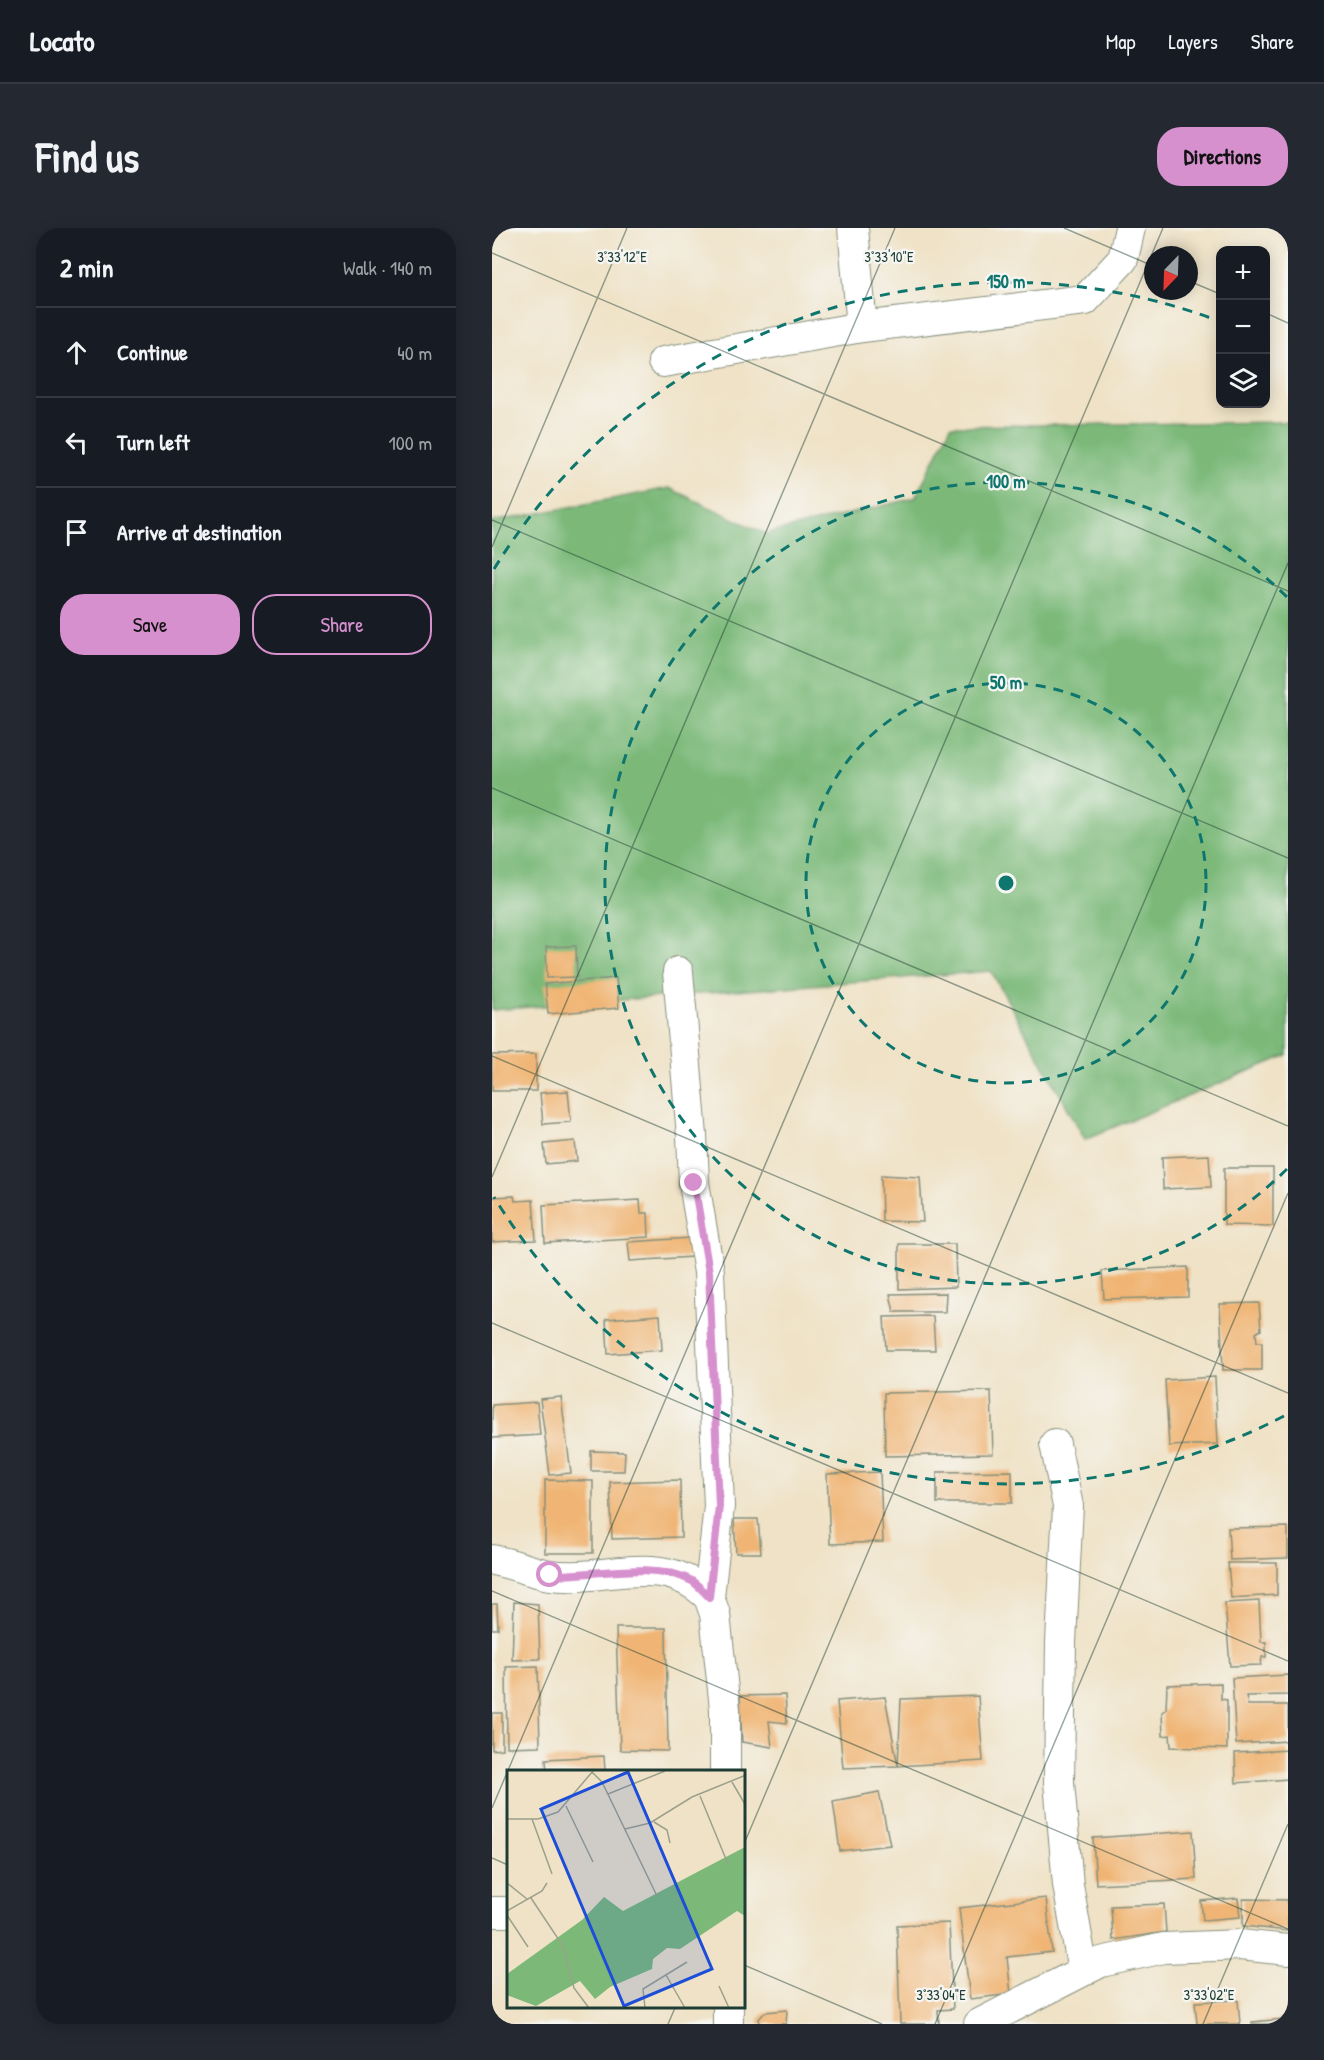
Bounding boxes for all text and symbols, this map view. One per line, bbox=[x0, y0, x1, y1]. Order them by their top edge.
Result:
text: Locato bbox=[30, 22, 94, 60]
text: Map bbox=[1106, 27, 1135, 56]
text: Layers bbox=[1168, 27, 1218, 56]
text: Share bbox=[1251, 27, 1294, 56]
button: Directions bbox=[1157, 127, 1288, 186]
text: Find us bbox=[36, 128, 139, 185]
text: 3°33'12"E bbox=[597, 246, 647, 267]
text: 3°33'10"E bbox=[864, 246, 914, 267]
north arrow bbox=[1144, 246, 1198, 300]
map controls bbox=[1216, 246, 1270, 408]
button: + bbox=[1216, 246, 1270, 300]
text: 2 min bbox=[60, 250, 113, 285]
text: Walk · 140 m bbox=[343, 254, 432, 281]
text: 150 m bbox=[987, 269, 1025, 294]
button: − bbox=[1216, 300, 1270, 354]
icon: ahead bbox=[60, 336, 93, 369]
text: Continue bbox=[117, 337, 188, 367]
text: 40 m bbox=[397, 339, 432, 366]
button: layers bbox=[1216, 354, 1270, 408]
icon: left bbox=[60, 426, 93, 459]
text: Turn left bbox=[117, 427, 190, 457]
text: 100 m bbox=[389, 429, 432, 456]
text: 100 m bbox=[986, 469, 1026, 494]
icon: arrive bbox=[60, 516, 93, 549]
text: Arrive at destination bbox=[117, 517, 282, 547]
button: Save bbox=[60, 594, 240, 655]
button: Share bbox=[252, 594, 432, 655]
text: 50 m bbox=[990, 670, 1022, 695]
centre of rings bbox=[996, 873, 1016, 893]
route end bbox=[680, 1169, 706, 1195]
route start bbox=[536, 1561, 562, 1587]
inset map bbox=[507, 1770, 746, 2009]
text: 3°33'04"E bbox=[916, 1984, 966, 2005]
text: 3°33'02"E bbox=[1183, 1984, 1235, 2005]

